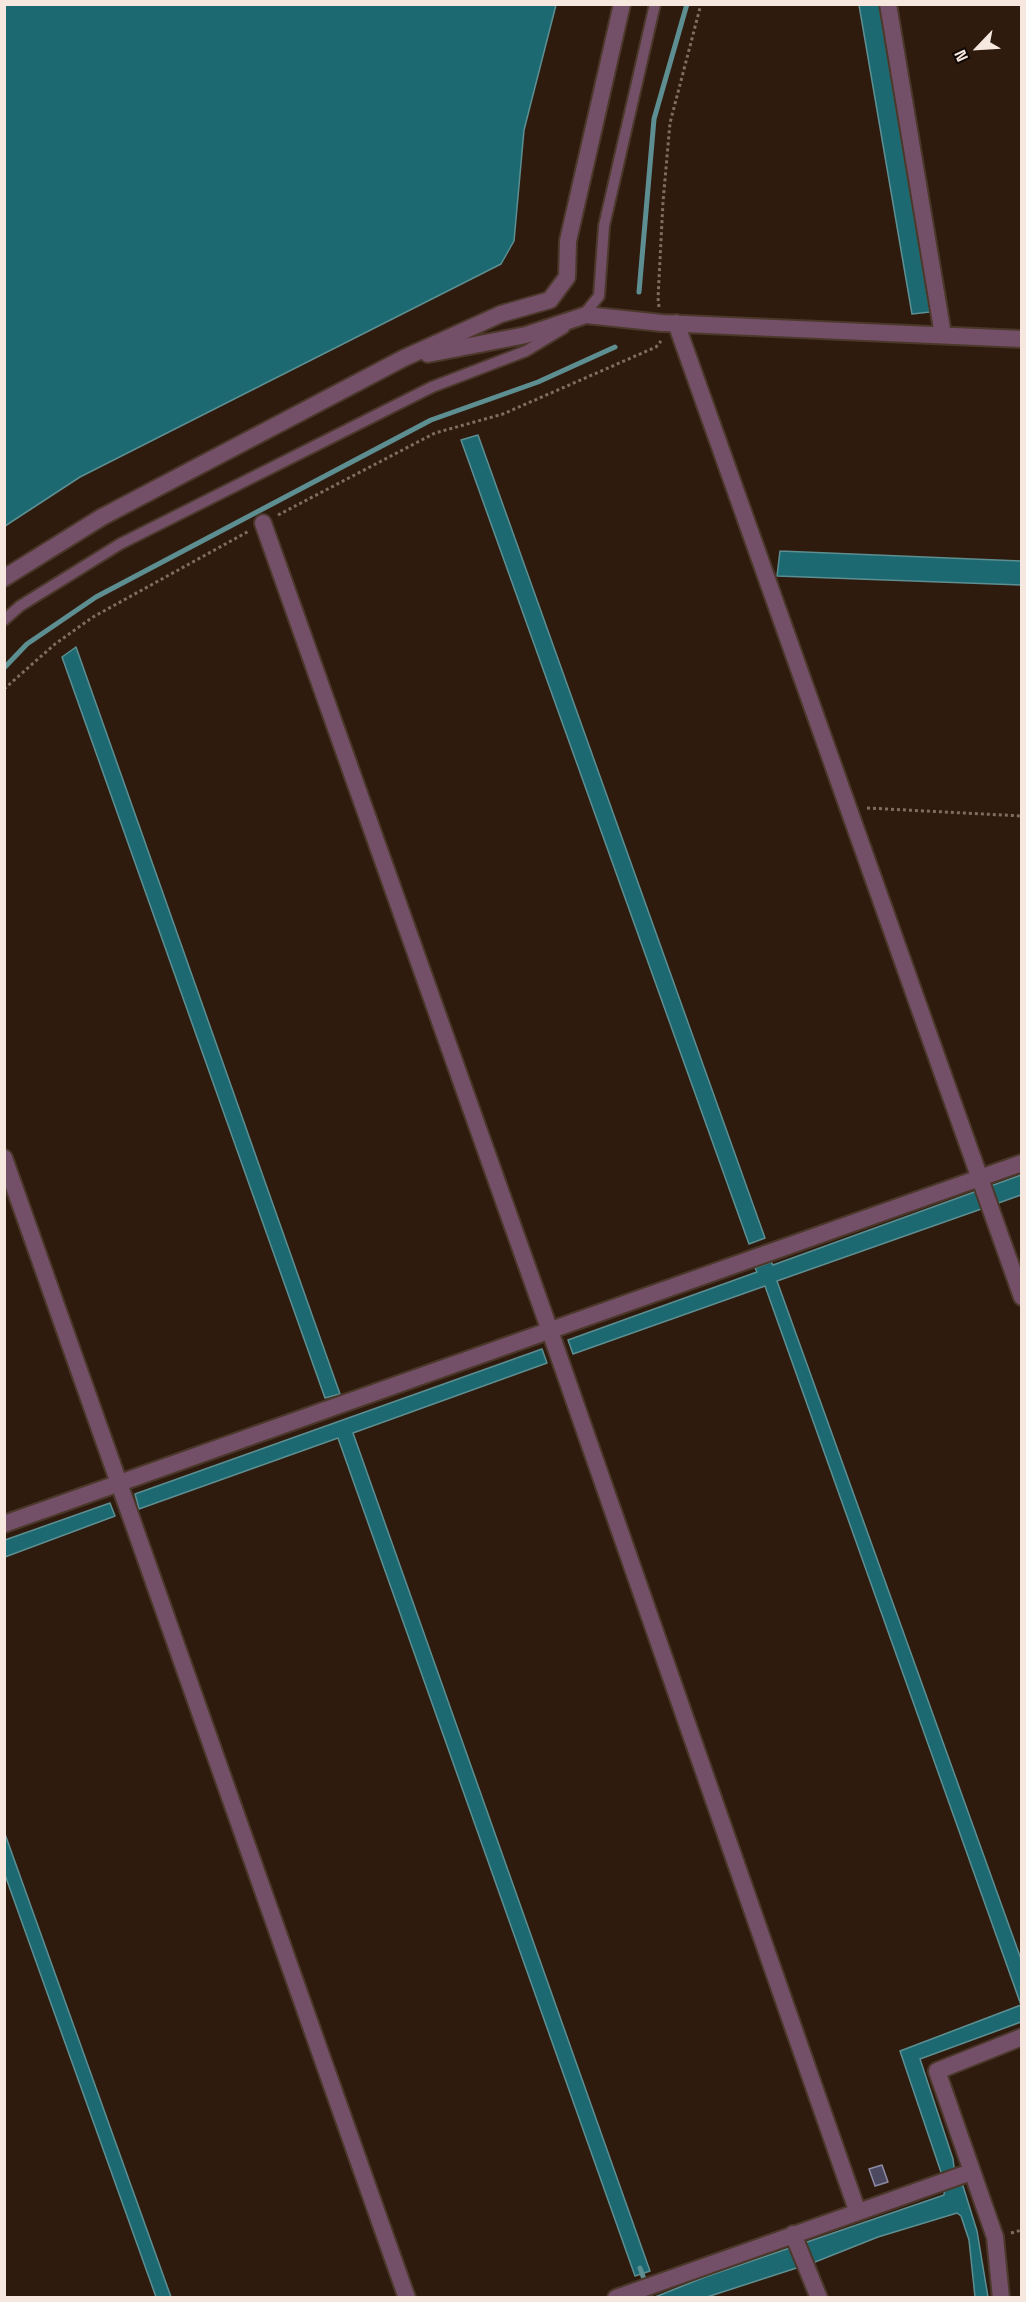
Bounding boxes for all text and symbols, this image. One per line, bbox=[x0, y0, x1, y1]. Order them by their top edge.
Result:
north arrow bbox=[948, 18, 1008, 78]
text: N bbox=[949, 47, 973, 65]

